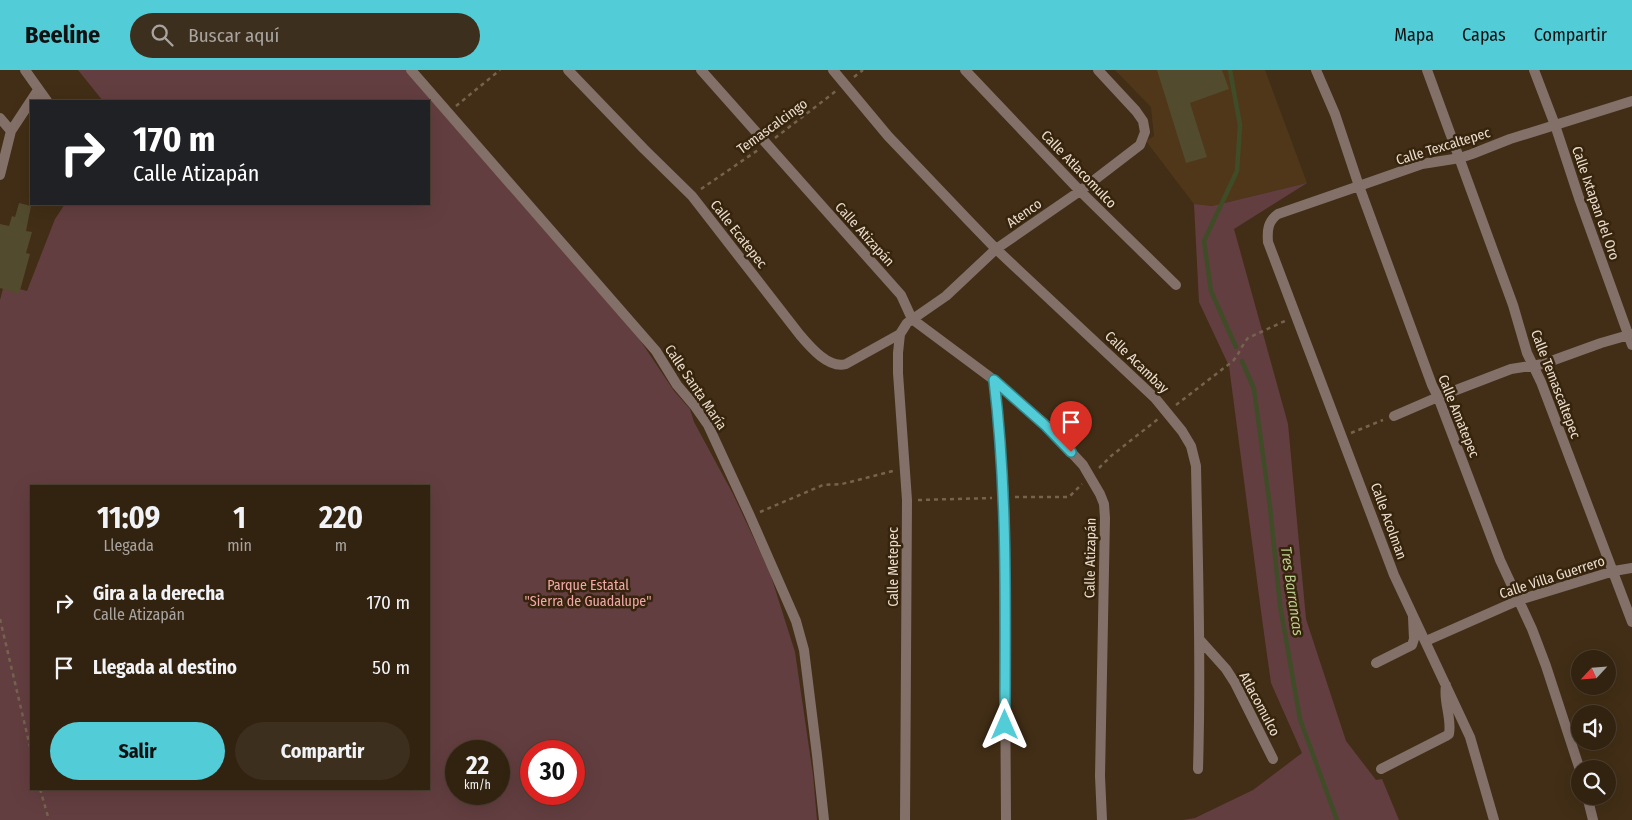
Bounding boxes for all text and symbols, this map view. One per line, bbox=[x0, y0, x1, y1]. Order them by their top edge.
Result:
search box bbox=[130, 13, 480, 58]
text: Beeline bbox=[25, 21, 100, 49]
icon: search bbox=[148, 21, 176, 49]
text: Buscar aquí bbox=[188, 24, 279, 47]
text: Mapa bbox=[1394, 24, 1434, 46]
text: Capas bbox=[1462, 24, 1506, 46]
text: Compartir bbox=[1534, 24, 1607, 46]
street label: Temascalcingo bbox=[734, 95, 811, 158]
text: 170 m bbox=[133, 118, 216, 160]
icon: right bbox=[50, 120, 115, 185]
street label: Calle Texcaltepec bbox=[1394, 124, 1492, 169]
street label: Calle Atlacomulco bbox=[1037, 127, 1120, 212]
street label: Calle Ixtapan del Oro bbox=[1568, 144, 1623, 262]
text: Calle Atizapán bbox=[133, 160, 259, 187]
street label: Atenco bbox=[1003, 195, 1045, 232]
street label: Calle Ecatepec bbox=[707, 197, 771, 272]
street label: Calle Atizapán bbox=[831, 199, 898, 270]
street label: Calle Temascaltepec bbox=[1527, 327, 1584, 441]
street label: Calle Acambay bbox=[1101, 328, 1173, 398]
street label: Calle Santa María bbox=[661, 341, 730, 433]
street label: Calle Amatepec bbox=[1434, 372, 1483, 460]
pin bbox=[1050, 401, 1092, 452]
icon: arrive bbox=[1057, 408, 1085, 436]
street label: Calle Acolman bbox=[1367, 480, 1410, 562]
text: 11:09 bbox=[97, 500, 160, 536]
text: 1 bbox=[233, 500, 246, 536]
text: 220 bbox=[319, 500, 363, 536]
street label: Calle Atizapán bbox=[1081, 518, 1100, 598]
street label: Calle Metepec bbox=[885, 527, 902, 607]
text: Llegada bbox=[103, 536, 154, 555]
text: min bbox=[227, 536, 252, 555]
text: m bbox=[335, 536, 347, 555]
water label: Tres Barrancas bbox=[1277, 545, 1307, 637]
street label: Calle Villa Guerrero bbox=[1497, 552, 1607, 603]
park label: Parque Estatal "Sierra de Guadalupe" bbox=[525, 577, 651, 610]
text: Gira a la derecha bbox=[93, 582, 225, 605]
icon: right bbox=[50, 589, 78, 617]
text: 170 m bbox=[366, 591, 410, 614]
text: Calle Atizapán bbox=[93, 605, 185, 624]
north arrow bbox=[1571, 650, 1616, 695]
map controls bbox=[1571, 650, 1616, 805]
icon: arrive bbox=[50, 654, 78, 682]
text: Llegada al destino bbox=[93, 656, 237, 679]
text: 50 m bbox=[372, 656, 410, 679]
street label: Atlacomulco bbox=[1236, 669, 1284, 739]
position arrow bbox=[978, 698, 1030, 750]
button: sound bbox=[1571, 705, 1616, 750]
button: Salir bbox=[50, 722, 225, 780]
button: Compartir bbox=[235, 722, 410, 780]
speed limit sign: 30 bbox=[520, 740, 585, 805]
text: 22 bbox=[466, 751, 489, 781]
button: search bbox=[1571, 760, 1616, 805]
text: km/h bbox=[464, 778, 491, 792]

